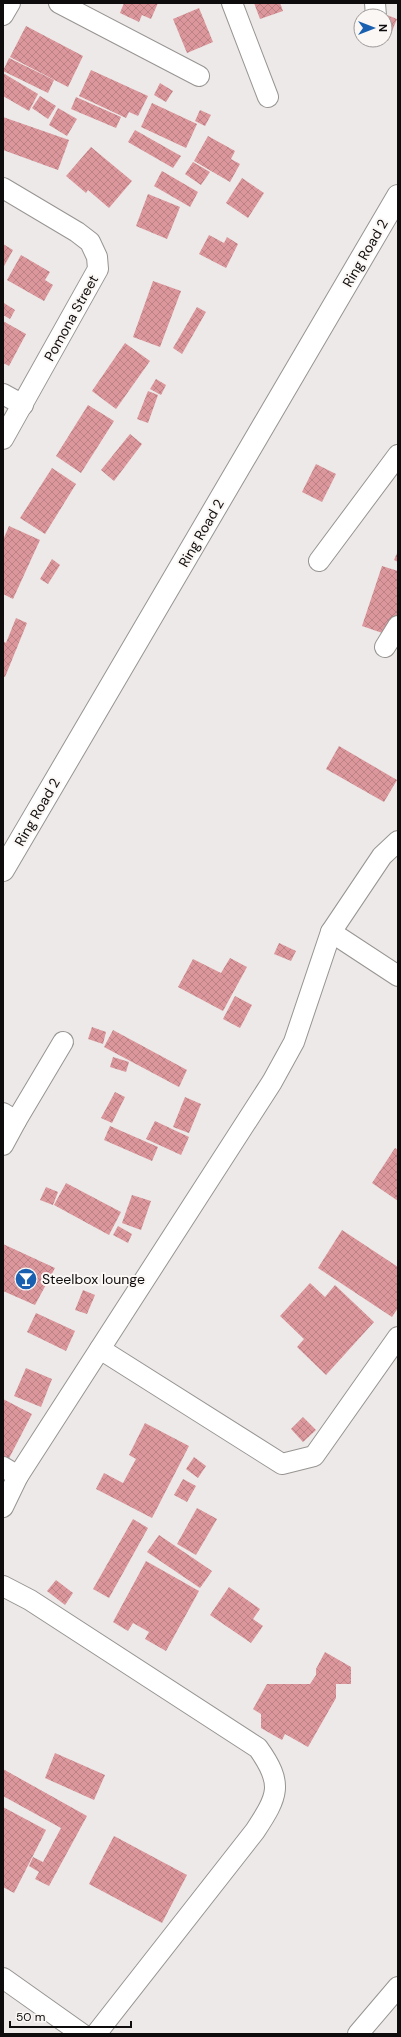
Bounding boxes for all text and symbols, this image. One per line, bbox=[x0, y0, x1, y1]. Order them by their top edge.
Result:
north arrow bbox=[353, 8, 393, 48]
text: N bbox=[376, 24, 390, 32]
street label: Ring Road 2 bbox=[338, 216, 392, 290]
street label: Pomona Street bbox=[40, 272, 102, 364]
street label: Ring Road 2 bbox=[174, 496, 228, 570]
street label: Ring Road 2 bbox=[10, 775, 64, 849]
bar icon: Steelbox lounge bbox=[13, 1266, 39, 1292]
place label: Steelbox lounge bbox=[42, 1270, 145, 1288]
scale bar bbox=[10, 2003, 131, 2029]
text: 50 m bbox=[16, 2009, 45, 2025]

